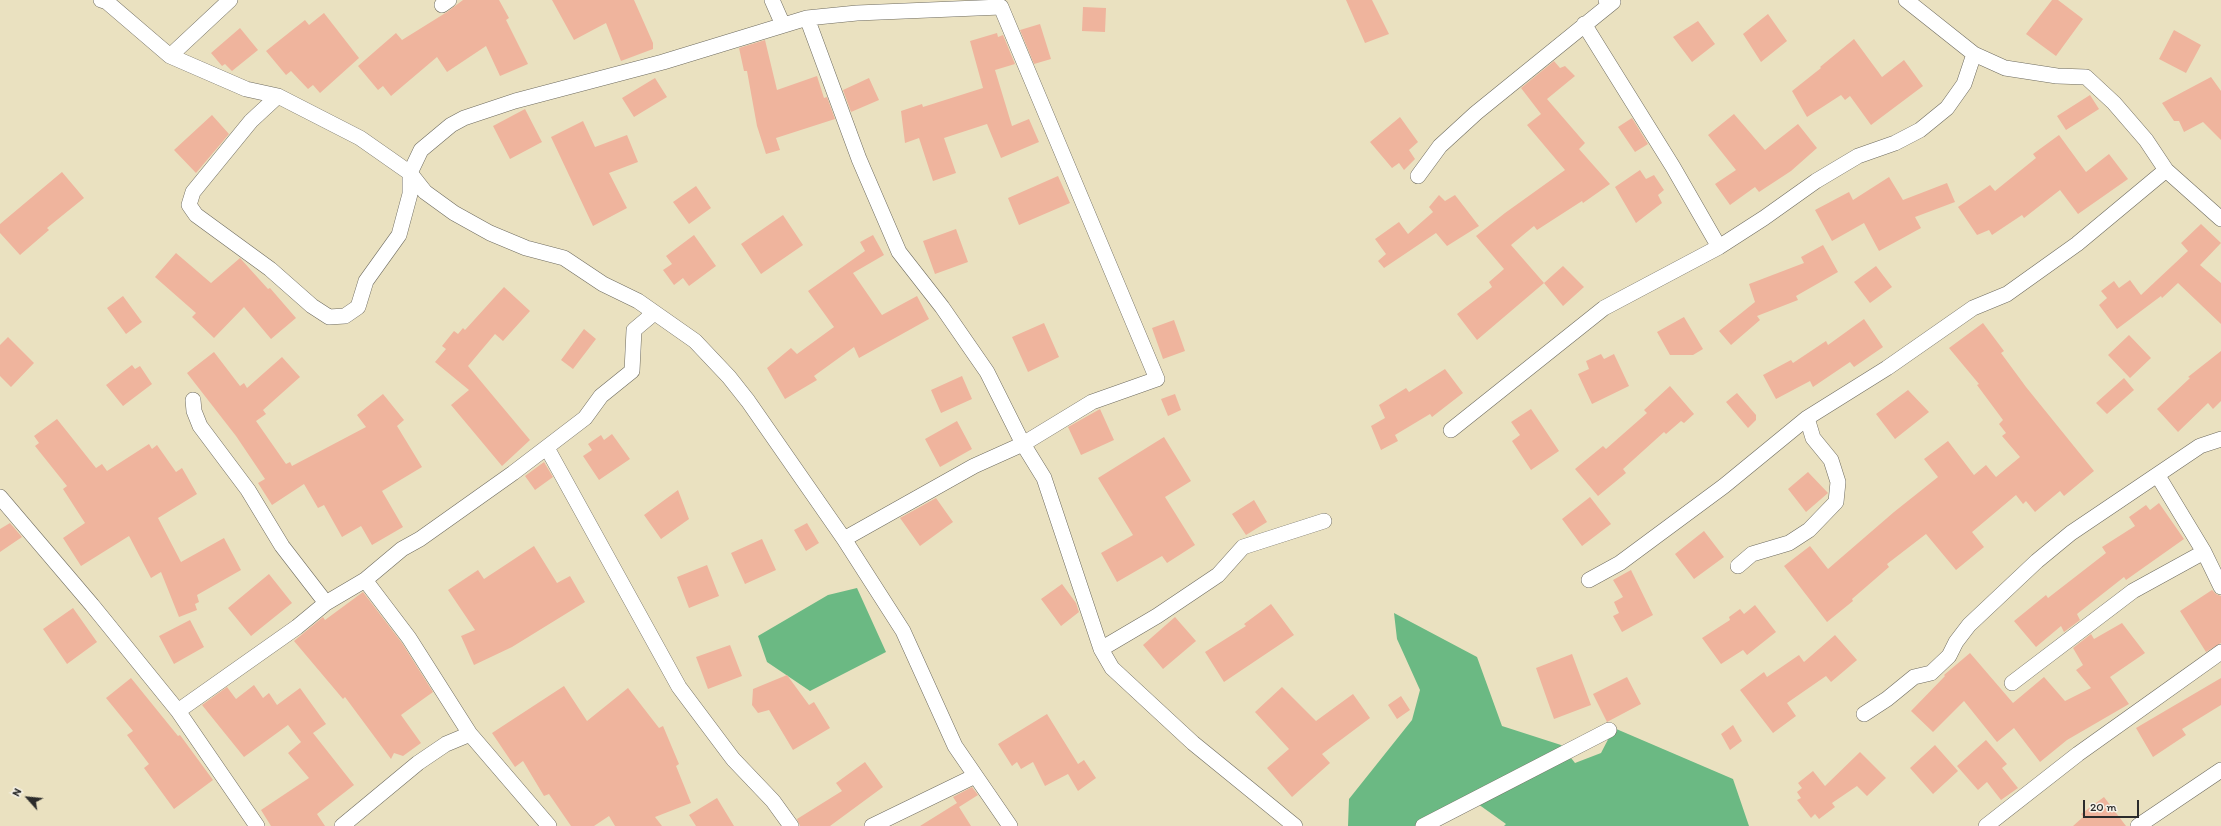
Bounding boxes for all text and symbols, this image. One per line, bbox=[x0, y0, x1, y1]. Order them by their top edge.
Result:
north arrow bbox=[8, 778, 48, 818]
text: N bbox=[9, 786, 24, 799]
scale bar bbox=[2085, 792, 2141, 818]
text: 20 m bbox=[2090, 800, 2117, 814]

